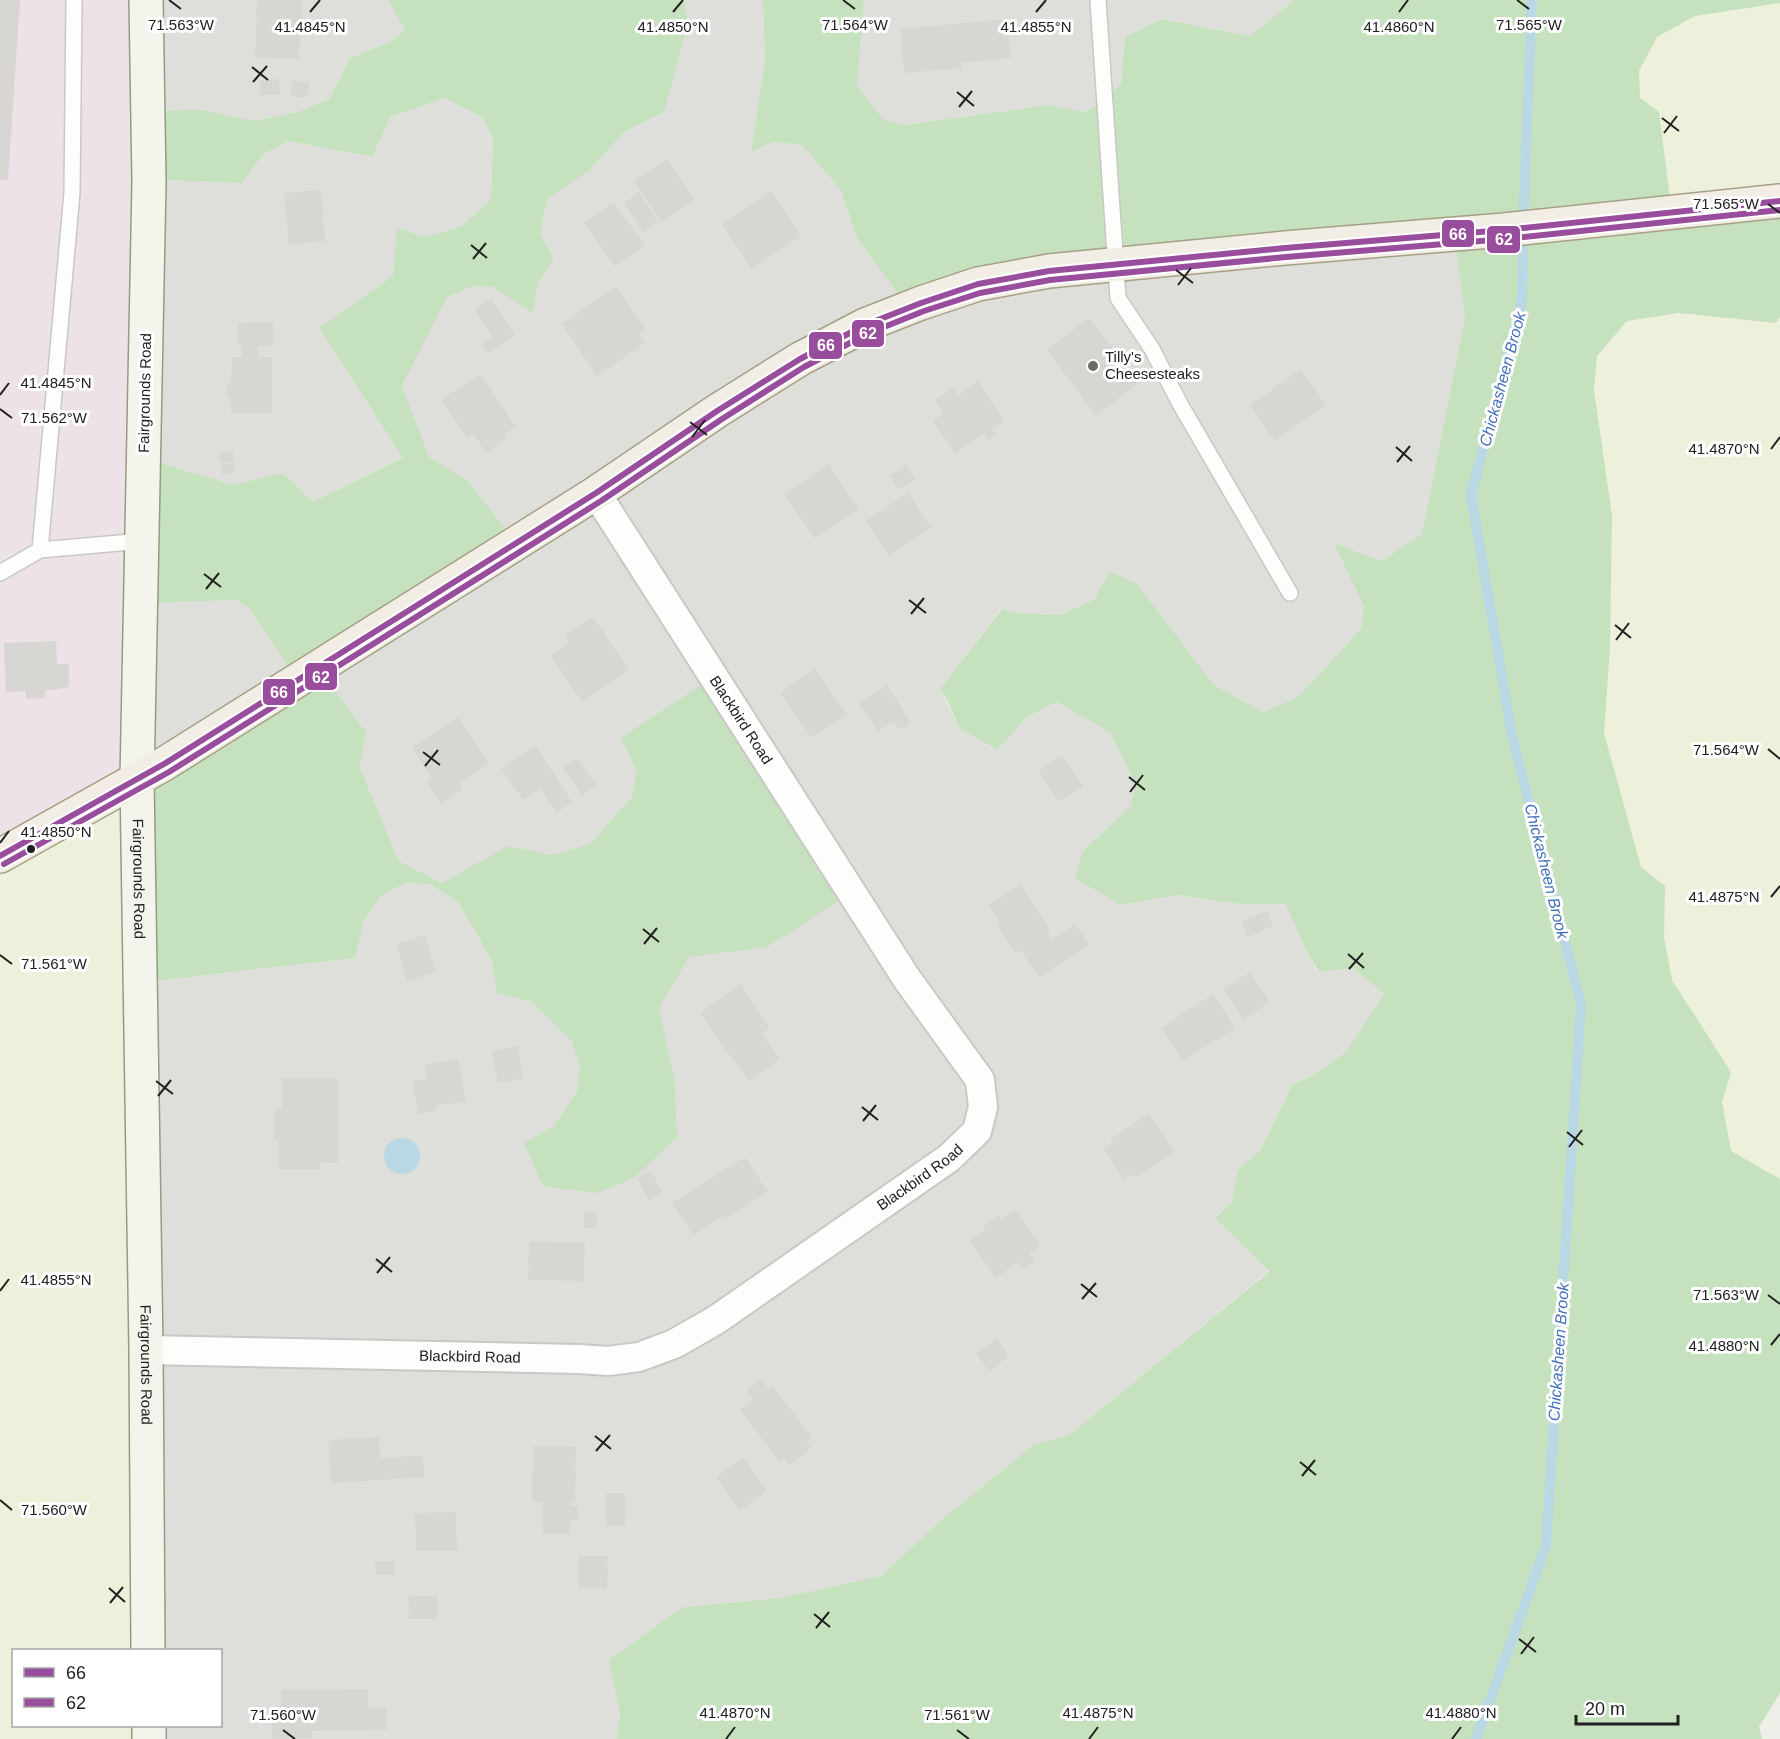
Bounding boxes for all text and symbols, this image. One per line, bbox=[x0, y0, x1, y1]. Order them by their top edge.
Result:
text: 71.563°W bbox=[148, 16, 215, 33]
text: 71.564°W bbox=[822, 16, 889, 33]
text: 71.565°W bbox=[1496, 16, 1563, 33]
text: 41.4845°N bbox=[274, 18, 346, 35]
text: 41.4850°N bbox=[637, 18, 709, 35]
text: 41.4855°N bbox=[1000, 18, 1072, 35]
text: 41.4860°N bbox=[1363, 18, 1435, 35]
text: 71.565°W bbox=[1693, 195, 1760, 212]
line badge: 66 bbox=[1441, 219, 1475, 248]
line badge: 62 bbox=[1486, 225, 1521, 254]
text: 66 bbox=[1449, 226, 1467, 243]
text: 62 bbox=[1495, 231, 1513, 248]
water label: Chickasheen Brook bbox=[1476, 309, 1529, 448]
line badge: 62 bbox=[851, 319, 885, 348]
text: 62 bbox=[859, 325, 877, 342]
line badge: 66 bbox=[808, 331, 843, 360]
street label: Fairgrounds Road bbox=[135, 333, 154, 453]
text: 66 bbox=[817, 337, 835, 354]
place label: Tilly's Cheesesteaks bbox=[1105, 348, 1200, 382]
marker: Tilly's Cheesesteaks bbox=[1086, 359, 1100, 373]
text: 41.4845°N bbox=[20, 374, 92, 391]
text: 71.562°W bbox=[21, 409, 88, 426]
text: 41.4870°N bbox=[1688, 440, 1760, 457]
line badge: 62 bbox=[304, 662, 338, 691]
text: 62 bbox=[312, 669, 330, 686]
street label: Blackbird Road bbox=[707, 672, 776, 767]
line badge: 66 bbox=[262, 678, 296, 706]
text: 66 bbox=[270, 684, 288, 701]
text: 71.564°W bbox=[1693, 741, 1760, 758]
water label: Chickasheen Brook bbox=[1521, 802, 1572, 941]
street label: Fairgrounds Road bbox=[130, 819, 149, 939]
text: 41.4850°N bbox=[20, 823, 92, 840]
unlabelled marker bbox=[25, 843, 37, 855]
text: 41.4875°N bbox=[1688, 888, 1760, 905]
text: 71.561°W bbox=[21, 955, 88, 972]
street label: Blackbird Road bbox=[873, 1140, 966, 1214]
text: 41.4855°N bbox=[20, 1271, 92, 1288]
water label: Chickasheen Brook bbox=[1545, 1281, 1572, 1422]
text: 71.563°W bbox=[1693, 1286, 1760, 1303]
street label: Fairgrounds Road bbox=[137, 1305, 155, 1425]
text: 41.4880°N bbox=[1688, 1337, 1760, 1354]
street label: Blackbird Road bbox=[419, 1347, 521, 1366]
text: 71.560°W bbox=[21, 1501, 88, 1518]
legend bbox=[12, 1649, 222, 1727]
text: 66 bbox=[66, 1663, 86, 1683]
scale bar bbox=[1576, 1688, 1678, 1726]
text: 62 bbox=[66, 1693, 86, 1713]
text: 20 m bbox=[1585, 1699, 1625, 1719]
text: 41.4870°N bbox=[699, 1704, 771, 1721]
text: 41.4875°N bbox=[1062, 1704, 1134, 1721]
text: 41.4880°N bbox=[1425, 1704, 1497, 1721]
text: 71.560°W bbox=[250, 1706, 317, 1723]
text: 71.561°W bbox=[924, 1706, 991, 1723]

